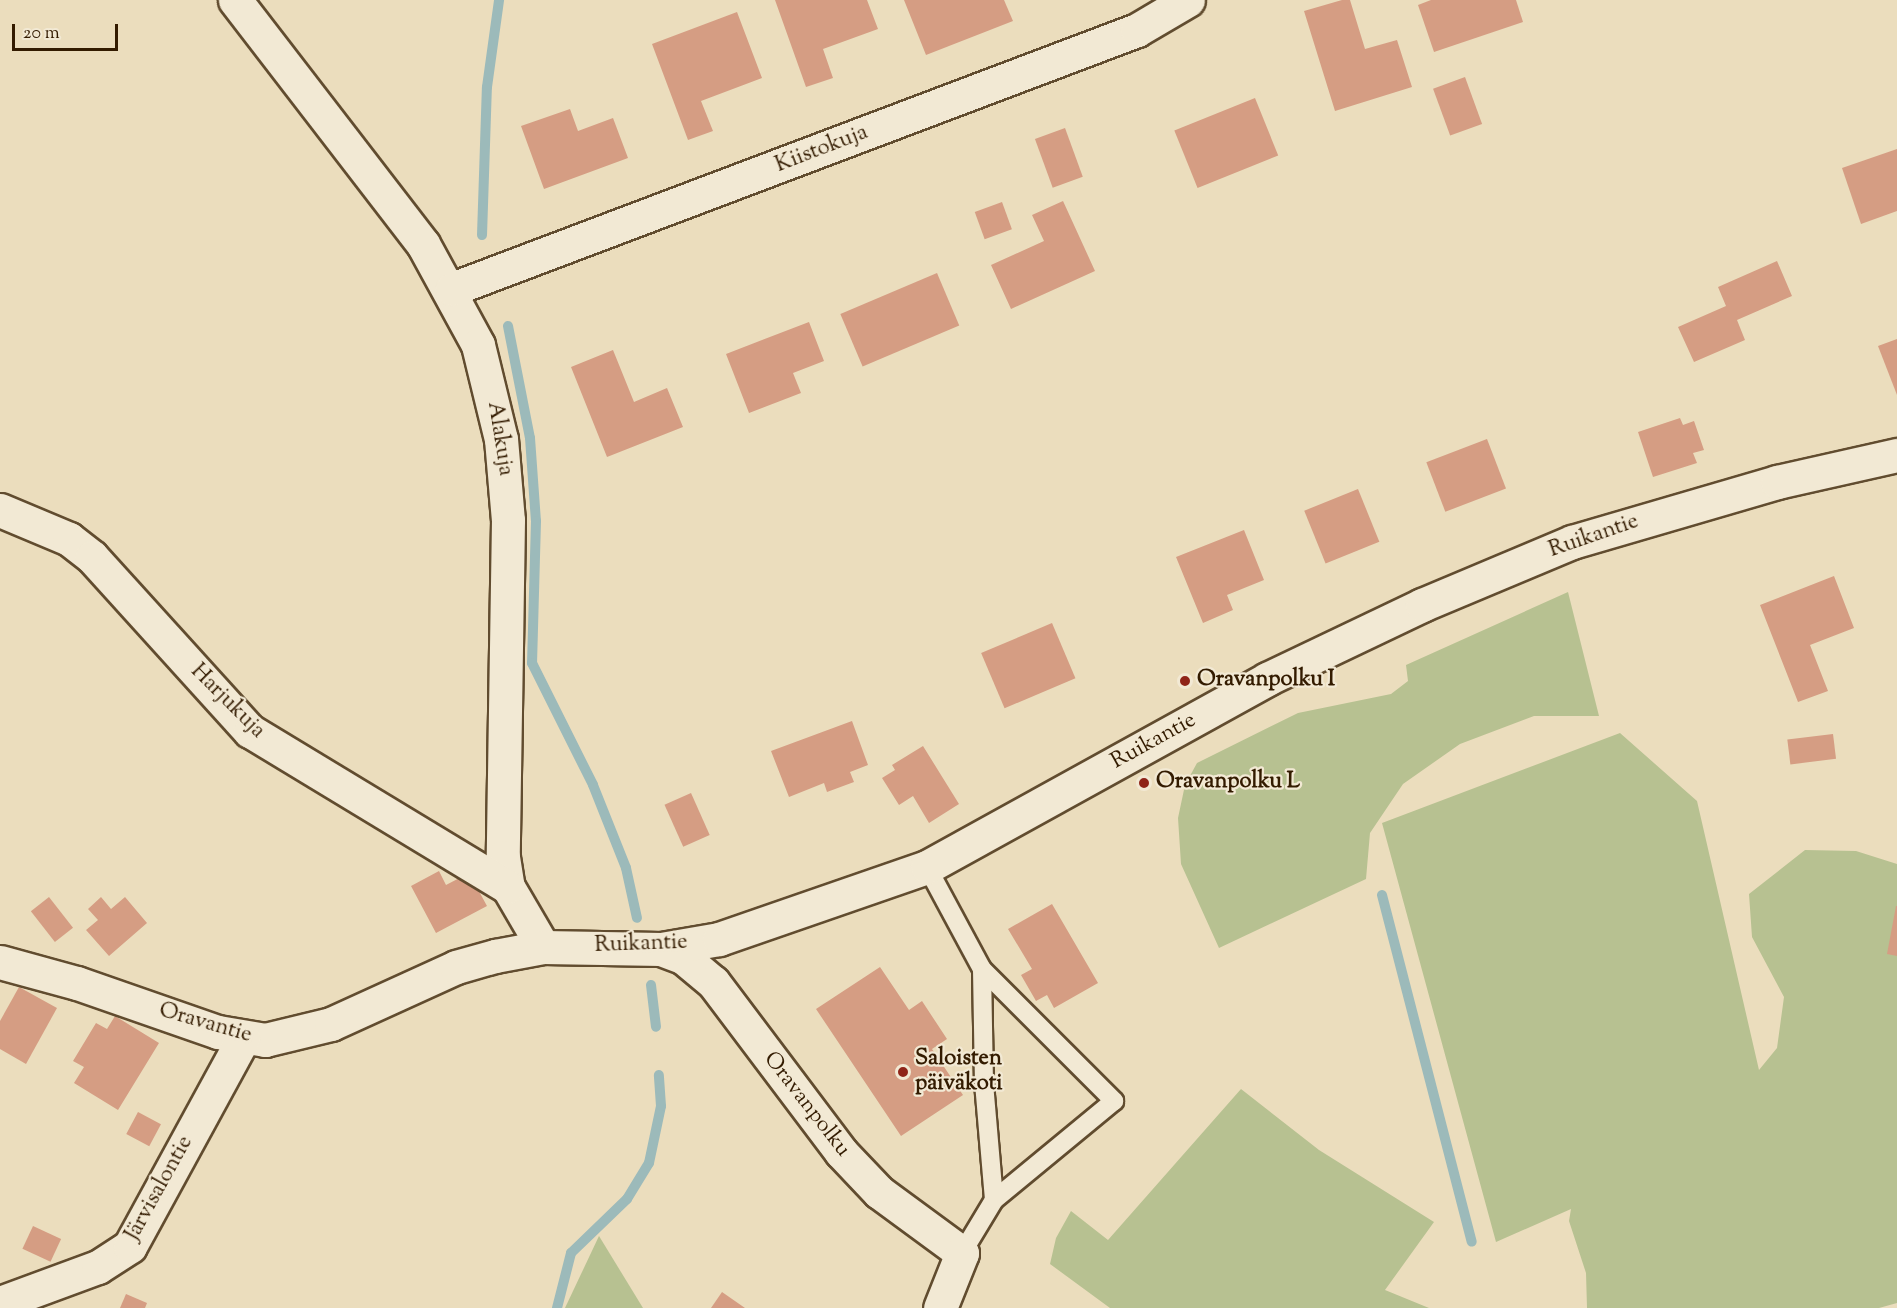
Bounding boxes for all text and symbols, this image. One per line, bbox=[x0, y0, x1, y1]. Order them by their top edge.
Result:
scale bar bbox=[15, 12, 122, 50]
text: 20 m bbox=[23, 21, 60, 47]
street label: Kiistokuja bbox=[772, 120, 872, 180]
street label: Alakuja bbox=[480, 400, 518, 478]
street label: Ruikantie bbox=[1546, 509, 1642, 565]
street label: Harjukuja bbox=[184, 659, 270, 745]
place label: Oravanpolku I bbox=[1197, 668, 1335, 694]
marker: Oravanpolku I bbox=[1178, 674, 1192, 688]
street label: Ruikantie bbox=[1107, 708, 1201, 776]
place label: Oravanpolku L bbox=[1156, 770, 1300, 796]
marker: Oravanpolku L bbox=[1137, 776, 1151, 790]
street label: Ruikantie bbox=[594, 930, 688, 960]
street label: Oravantie bbox=[156, 998, 254, 1050]
place label: Saloisten päiväkoti bbox=[915, 1046, 1002, 1098]
street label: Oravanpolku bbox=[757, 1047, 855, 1163]
marker: Saloisten päiväkoti bbox=[896, 1065, 910, 1079]
street label: Järvisalontie bbox=[120, 1132, 200, 1246]

